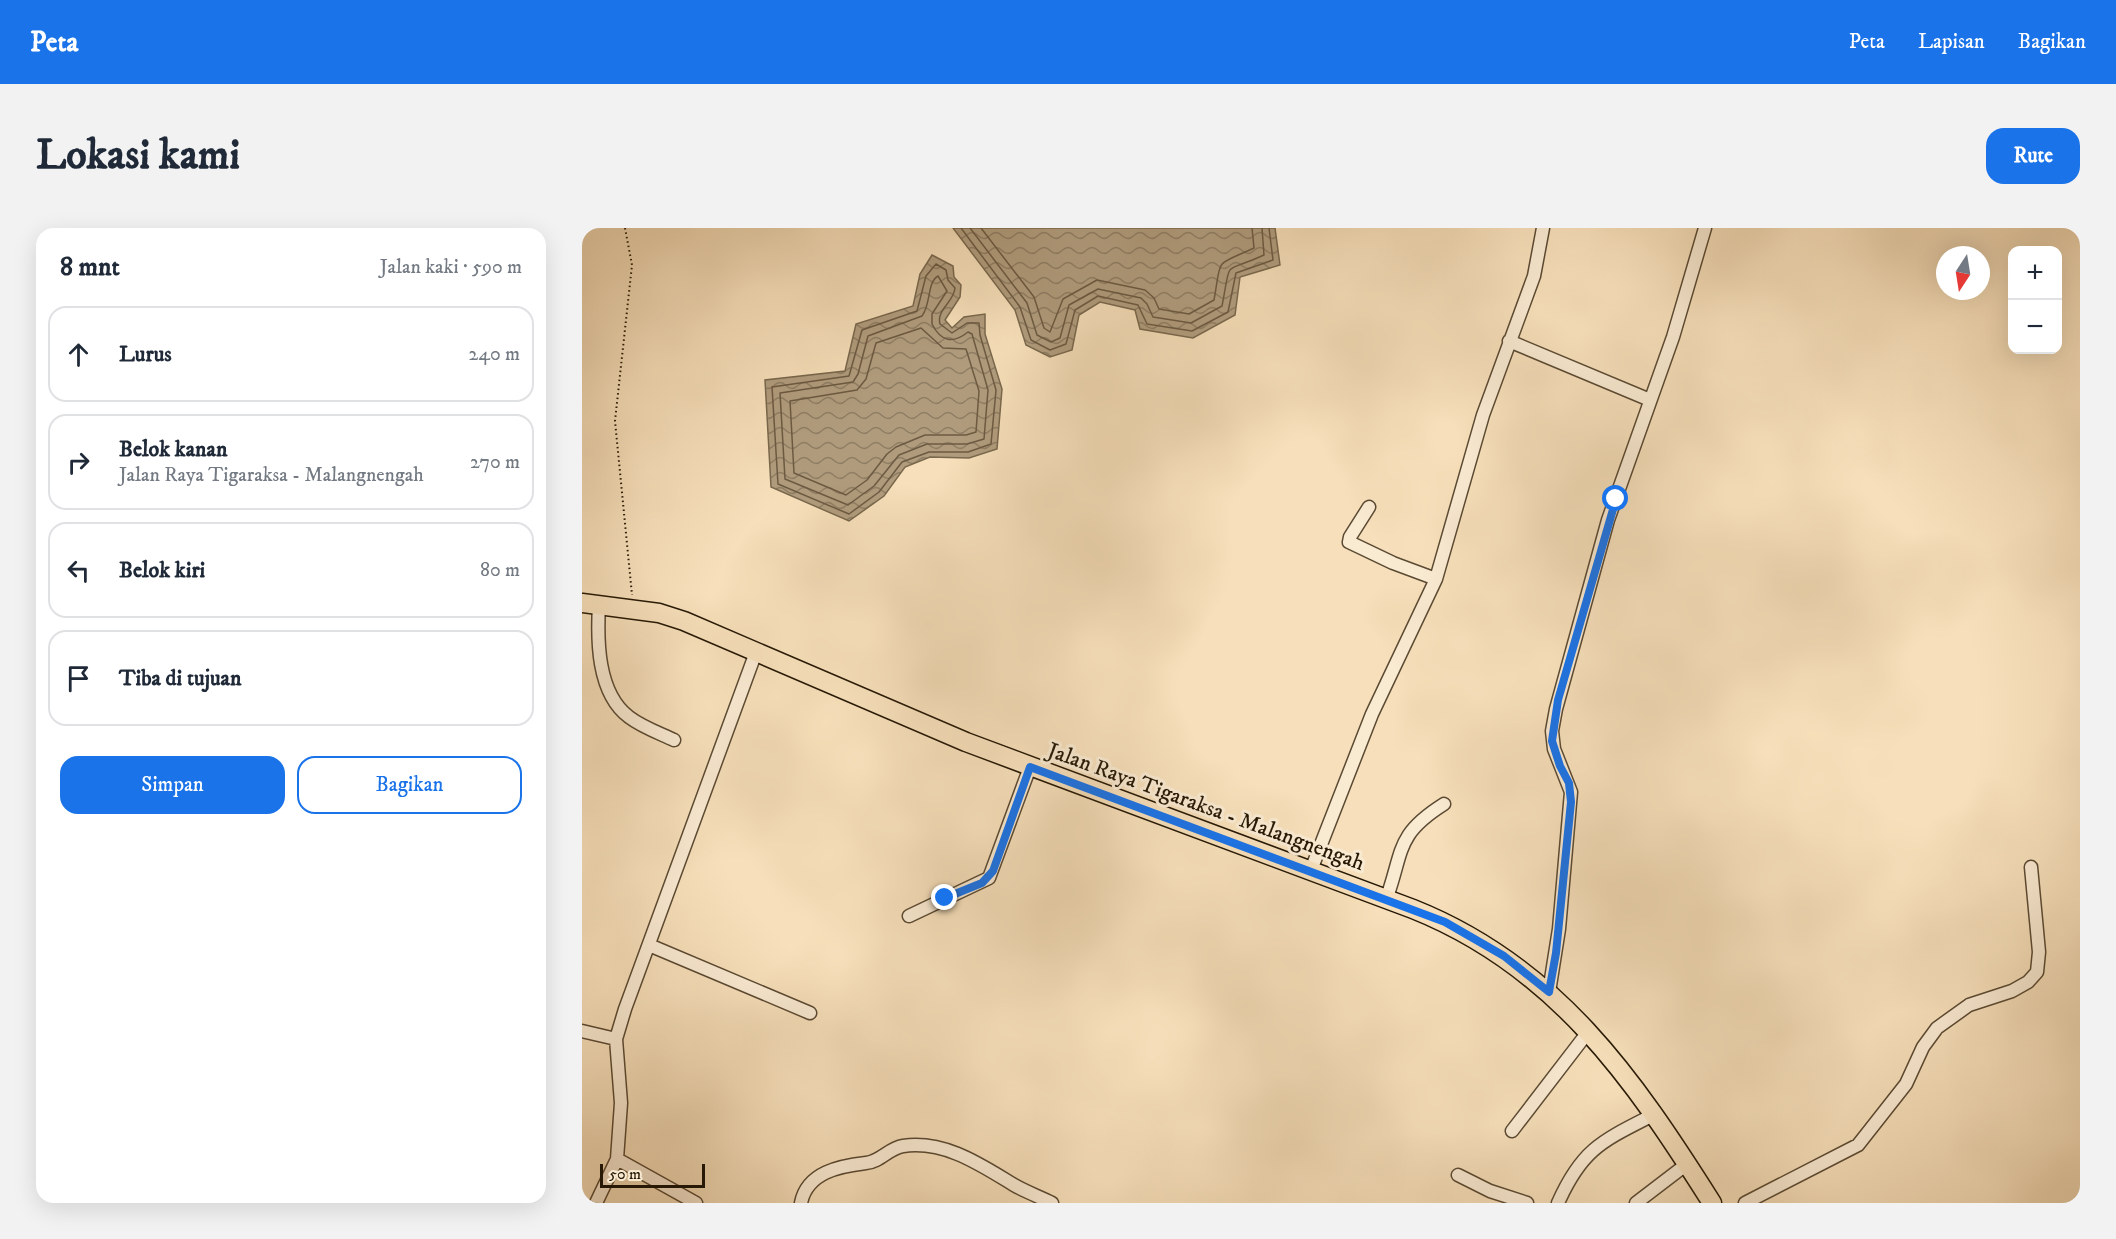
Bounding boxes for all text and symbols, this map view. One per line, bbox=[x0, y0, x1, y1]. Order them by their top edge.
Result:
text: Peta bbox=[30, 25, 78, 60]
text: Peta bbox=[1849, 29, 1885, 55]
text: Lapisan bbox=[1918, 29, 1985, 55]
text: Bagikan bbox=[2018, 29, 2086, 55]
button: Rute bbox=[1986, 128, 2080, 184]
text: Lokasi kami bbox=[36, 130, 240, 182]
north arrow bbox=[1936, 246, 1990, 300]
map controls bbox=[2008, 246, 2062, 354]
button: + bbox=[2008, 246, 2062, 300]
text: 8 mnt bbox=[60, 251, 120, 284]
text: Jalan kaki · 590 m bbox=[380, 255, 522, 280]
button: − bbox=[2008, 300, 2062, 354]
icon: ahead bbox=[62, 338, 95, 371]
text: Lurus bbox=[119, 341, 172, 368]
text: 240 m bbox=[469, 342, 520, 367]
text: Belok kanan bbox=[119, 436, 227, 463]
icon: right bbox=[62, 446, 95, 479]
text: 270 m bbox=[470, 450, 520, 475]
text: Jalan Raya Tigaraksa - Malangnengah bbox=[119, 463, 424, 488]
route start bbox=[1602, 485, 1628, 511]
icon: left bbox=[62, 554, 95, 587]
text: Belok kiri bbox=[119, 557, 205, 584]
text: 80 m bbox=[480, 558, 520, 583]
icon: arrive bbox=[62, 662, 95, 695]
text: Tiba di tujuan bbox=[119, 665, 241, 692]
street label: Jalan Raya Tigaraksa - Malangnengah bbox=[1042, 736, 1369, 877]
button: Simpan bbox=[60, 756, 285, 814]
button: Bagikan bbox=[297, 756, 522, 814]
route end bbox=[931, 884, 957, 910]
scale bar bbox=[600, 1161, 705, 1188]
text: 50 m bbox=[609, 1164, 641, 1184]

